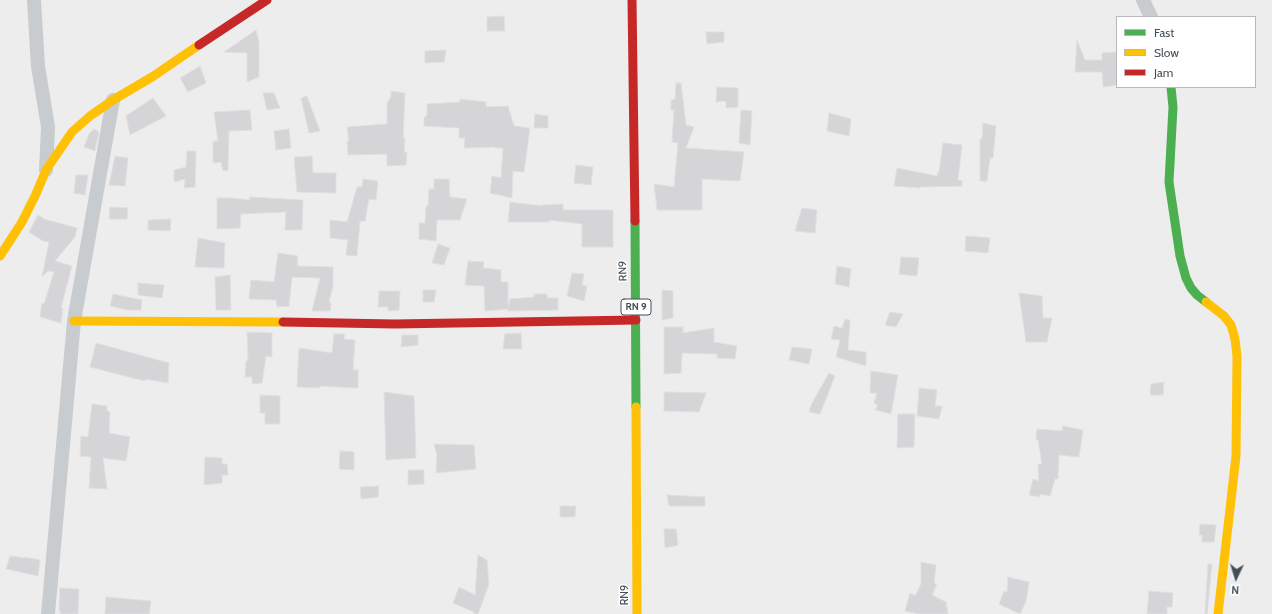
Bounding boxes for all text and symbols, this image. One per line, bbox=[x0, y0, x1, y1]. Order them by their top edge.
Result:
legend bbox=[1116, 16, 1256, 88]
text: Fast bbox=[1154, 25, 1174, 40]
text: Slow bbox=[1154, 45, 1179, 60]
text: Jam bbox=[1154, 65, 1173, 80]
street label: RN9 bbox=[616, 261, 630, 281]
road number: RN 9 bbox=[621, 299, 651, 315]
north arrow bbox=[1216, 558, 1256, 598]
text: N bbox=[1231, 583, 1240, 597]
street label: RN9 bbox=[618, 585, 632, 605]

